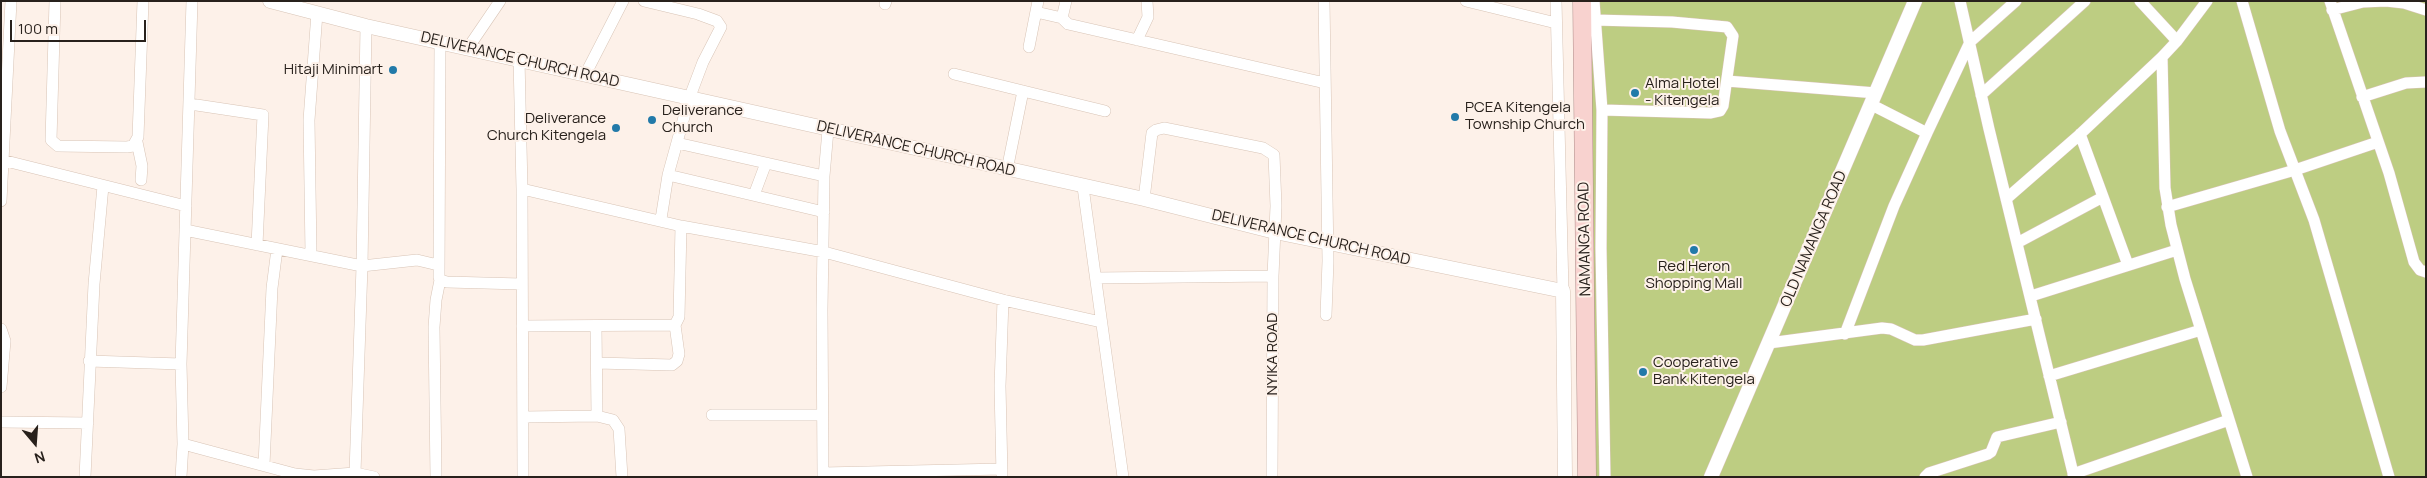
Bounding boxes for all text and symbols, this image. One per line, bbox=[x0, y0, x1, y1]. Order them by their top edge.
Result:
scale bar bbox=[12, 10, 149, 42]
text: 100 m bbox=[18, 18, 58, 39]
street label: DELIVERANCE CHURCH ROAD bbox=[419, 28, 621, 92]
place label: Hitaji Minimart bbox=[284, 61, 383, 79]
marker: Hitaji Minimart bbox=[387, 64, 399, 76]
place label: Alma Hotel - Kitengela bbox=[1645, 75, 1719, 110]
marker: Alma Hotel - Kitengela bbox=[1629, 87, 1641, 99]
place label: PCEA Kitengela Township Church bbox=[1465, 99, 1585, 134]
place label: Deliverance Church bbox=[662, 102, 743, 137]
place label: Deliverance Church Kitengela bbox=[487, 110, 606, 145]
marker: PCEA Kitengela Township Church bbox=[1449, 111, 1461, 123]
marker: Deliverance Church bbox=[646, 114, 658, 126]
street label: DELIVERANCE CHURCH ROAD bbox=[815, 117, 1017, 181]
marker: Deliverance Church Kitengela bbox=[610, 122, 622, 134]
street label: OLD NAMANGA ROAD bbox=[1777, 168, 1851, 310]
street label: NAMANGA ROAD bbox=[1575, 182, 1595, 296]
street label: DELIVERANCE CHURCH ROAD bbox=[1210, 206, 1412, 270]
marker: Red Heron Shopping Mall bbox=[1688, 244, 1700, 256]
place label: Red Heron Shopping Mall bbox=[1645, 258, 1743, 293]
street label: NYIKA ROAD bbox=[1264, 313, 1282, 395]
place label: Cooperative Bank Kitengela bbox=[1653, 354, 1755, 389]
marker: Cooperative Bank Kitengela bbox=[1637, 366, 1649, 378]
north arrow bbox=[10, 418, 60, 468]
text: N bbox=[32, 447, 48, 468]

